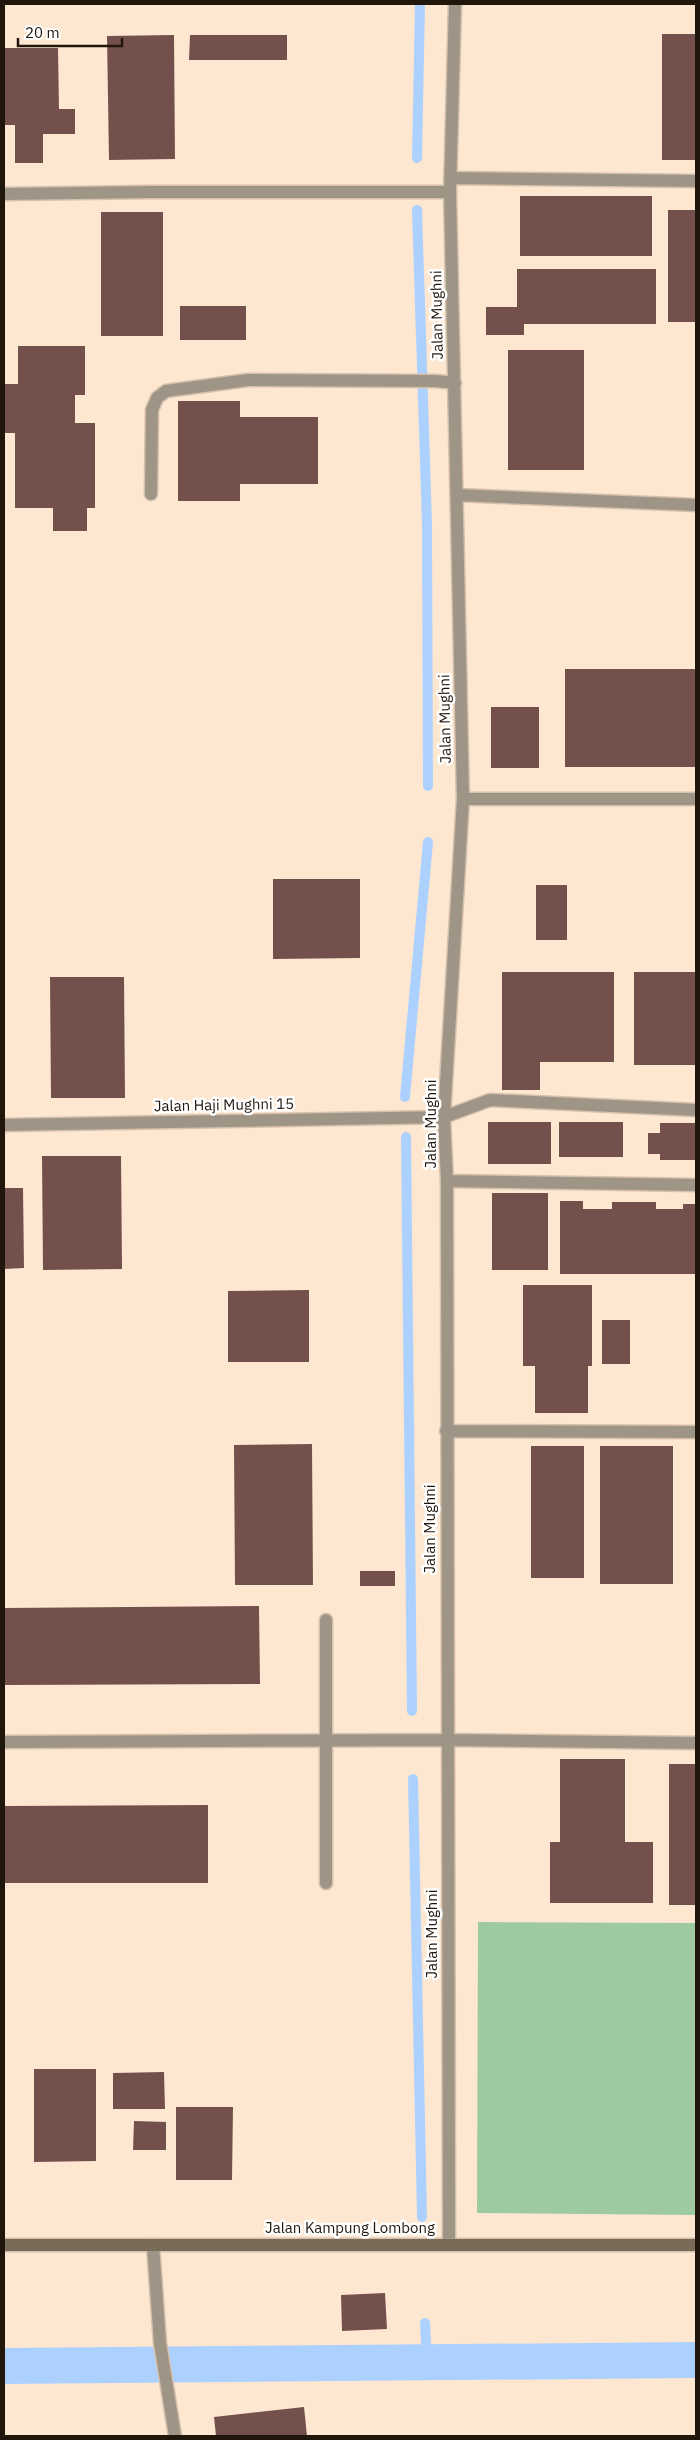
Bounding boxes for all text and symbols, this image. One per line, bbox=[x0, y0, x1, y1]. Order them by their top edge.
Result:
scale bar bbox=[18, 15, 121, 47]
text: 20 m bbox=[25, 23, 60, 42]
street label: Jalan Mughni bbox=[426, 270, 447, 360]
street label: Jalan Mughni bbox=[434, 674, 455, 764]
street label: Jalan Mughni bbox=[421, 1079, 440, 1169]
street label: Jalan Haji Mughni 15 bbox=[154, 1094, 294, 1115]
street label: Jalan Mughni bbox=[420, 1484, 439, 1574]
street label: Jalan Mughni bbox=[422, 1889, 441, 1979]
street label: Jalan Kampung Lombong bbox=[265, 2218, 435, 2237]

